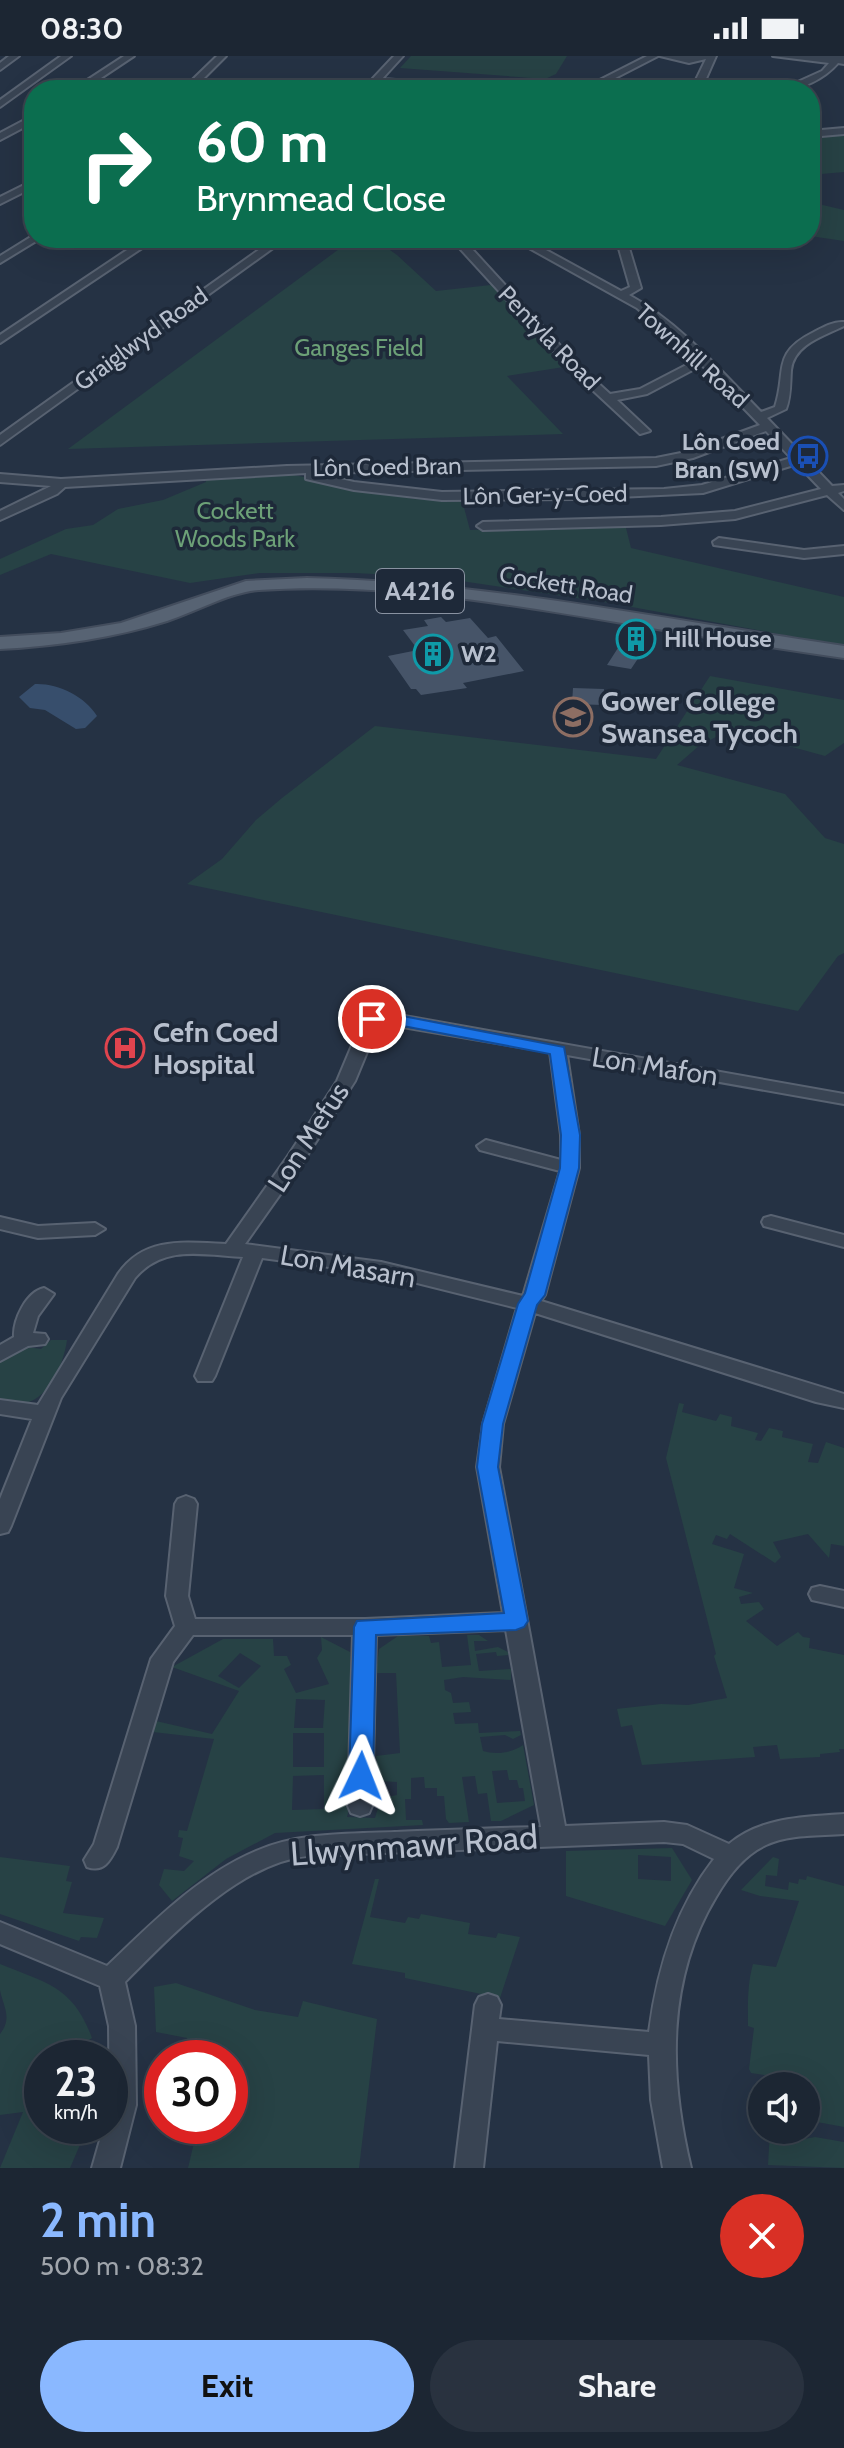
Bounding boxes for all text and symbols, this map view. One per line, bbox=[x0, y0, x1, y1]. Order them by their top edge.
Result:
text: 08:30 bbox=[40, 10, 123, 47]
text: 60 m bbox=[196, 108, 328, 176]
icon: right bbox=[64, 112, 168, 216]
text: Brynmead Close bbox=[196, 176, 446, 220]
street label: Pentyla Road bbox=[492, 279, 606, 396]
street label: Graiglwyd Road bbox=[68, 281, 213, 397]
street label: Townhill Road bbox=[630, 297, 755, 414]
park label: Ganges Field bbox=[294, 333, 424, 362]
place label: Lôn Coed Bran (SW) bbox=[674, 427, 780, 484]
bus stop icon: Lôn Coed Bran (SW) bbox=[787, 435, 829, 477]
street label: Lôn Coed Bran bbox=[312, 451, 462, 482]
street label: Lôn Ger-y-Coed bbox=[462, 479, 628, 510]
park label: Cockett Woods Park bbox=[175, 496, 295, 553]
street label: Cockett Road bbox=[497, 560, 635, 609]
road number: A4216 bbox=[376, 569, 464, 613]
building icon: Hill House bbox=[615, 618, 657, 660]
place label: Hill House bbox=[664, 624, 772, 653]
building icon: W2 bbox=[412, 633, 454, 675]
place label: W2 bbox=[461, 639, 497, 668]
place label: Gower College Swansea Tycoch bbox=[601, 684, 798, 750]
school or university icon: Gower College Swansea Tycoch bbox=[552, 696, 594, 738]
pin bbox=[338, 985, 406, 1053]
icon: arrive bbox=[350, 997, 394, 1041]
place label: Cefn Coed Hospital bbox=[153, 1015, 279, 1081]
hospital icon: Cefn Coed Hospital bbox=[104, 1027, 146, 1069]
street label: Lon Mafon bbox=[590, 1039, 720, 1093]
street label: Lon Mefus bbox=[260, 1076, 356, 1198]
street label: Lon Masarn bbox=[278, 1237, 418, 1295]
position arrow bbox=[319, 1734, 403, 1818]
street label: Llwynmawr Road bbox=[289, 1815, 539, 1875]
speed limit sign: 30 bbox=[144, 2040, 248, 2144]
text: 23 bbox=[55, 2057, 97, 2106]
map controls bbox=[748, 2072, 820, 2144]
button: sound bbox=[748, 2072, 820, 2144]
text: km/h bbox=[54, 2100, 98, 2124]
text: 2 min bbox=[40, 2191, 156, 2249]
button: close bbox=[720, 2194, 804, 2278]
text: 500 m · 08:32 bbox=[40, 2250, 204, 2282]
button: Exit bbox=[40, 2340, 414, 2432]
button: Share bbox=[430, 2340, 804, 2432]

